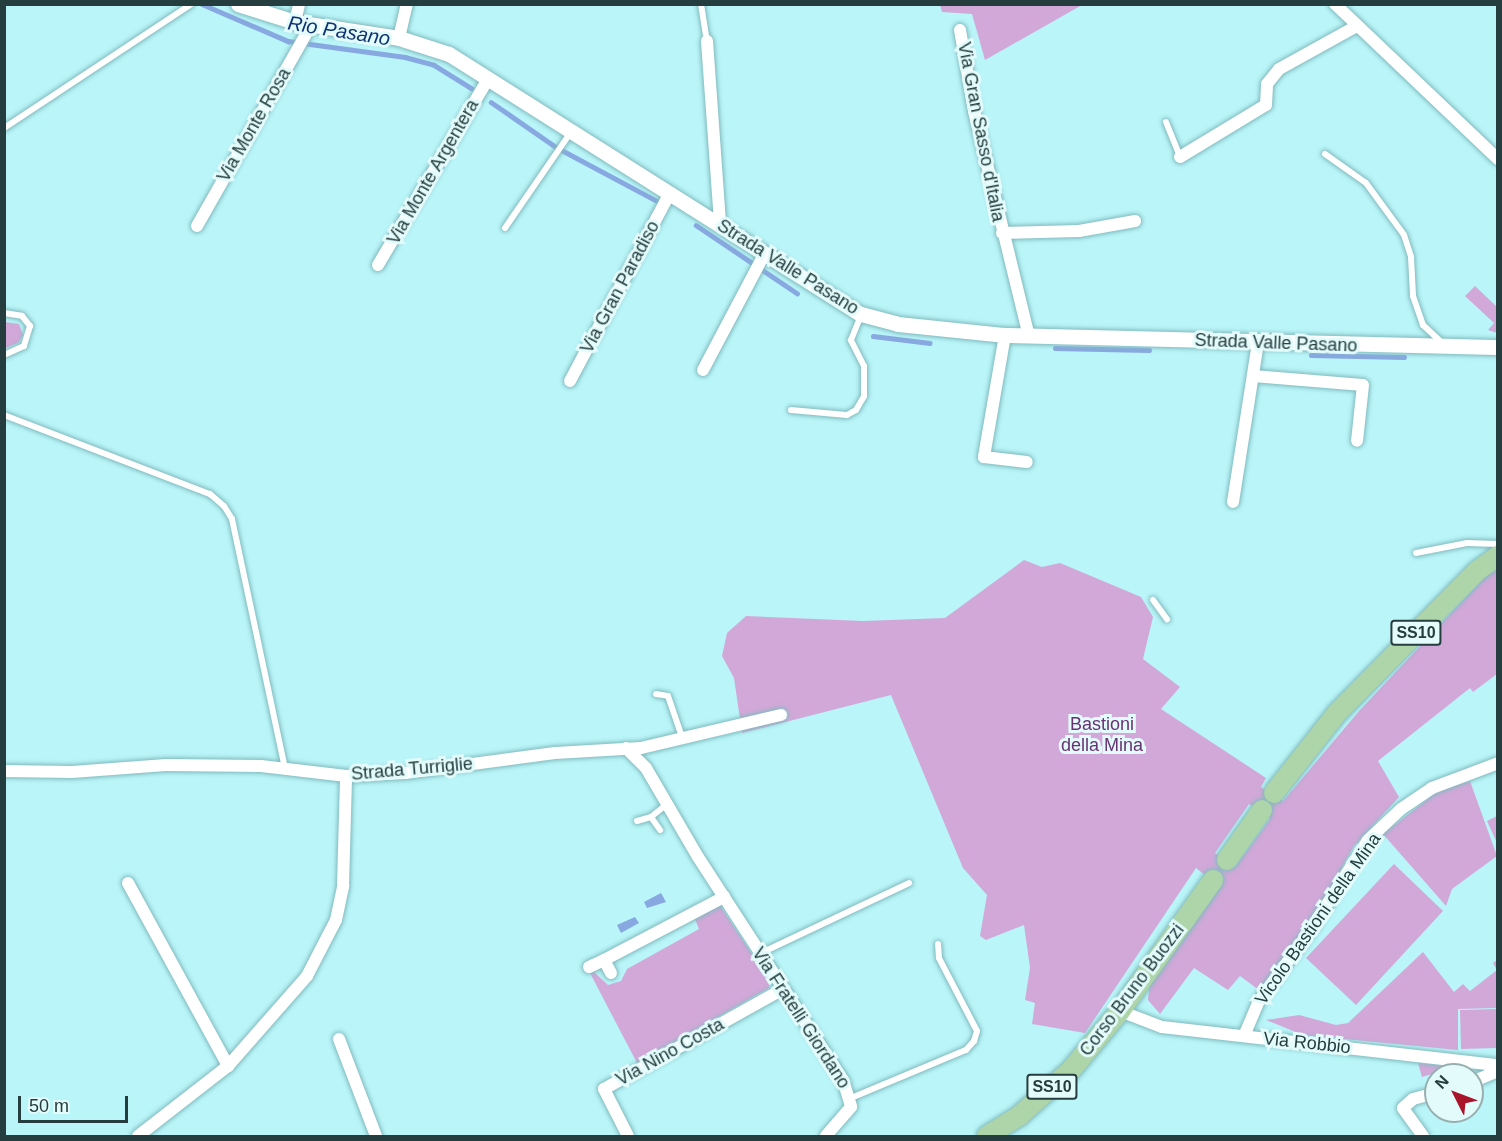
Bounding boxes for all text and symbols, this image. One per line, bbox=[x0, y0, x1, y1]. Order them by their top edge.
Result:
water label: Rio Pasano bbox=[286, 11, 392, 51]
street label: Via Gran Sasso d'Italia bbox=[953, 41, 1009, 223]
street label: Via Monte Rosa bbox=[213, 64, 295, 186]
street label: Via Monte Argentera bbox=[382, 95, 484, 249]
street label: Strada Valle Pasano bbox=[713, 215, 863, 319]
street label: Via Gran Paradiso bbox=[576, 217, 664, 357]
street label: Strada Valle Pasano bbox=[1194, 329, 1358, 357]
road number: SS10 bbox=[1389, 620, 1443, 646]
park label: Bastioni della Mina bbox=[1061, 714, 1143, 756]
street label: Strada Turriglie bbox=[350, 753, 474, 785]
street label: Vicolo Bastioni della Mina bbox=[1250, 829, 1386, 1009]
street label: Corso Bruno Buozzi bbox=[1075, 920, 1189, 1060]
street label: Via Fratelli Giordano bbox=[747, 943, 855, 1093]
street label: Via Nino Costa bbox=[612, 1014, 728, 1090]
street label: Via Robbio bbox=[1262, 1028, 1352, 1058]
north arrow bbox=[1424, 1063, 1484, 1123]
text: N bbox=[1432, 1072, 1452, 1092]
road number: SS10 bbox=[1025, 1074, 1079, 1100]
scale bar bbox=[21, 1084, 130, 1122]
text: 50 m bbox=[29, 1096, 69, 1116]

